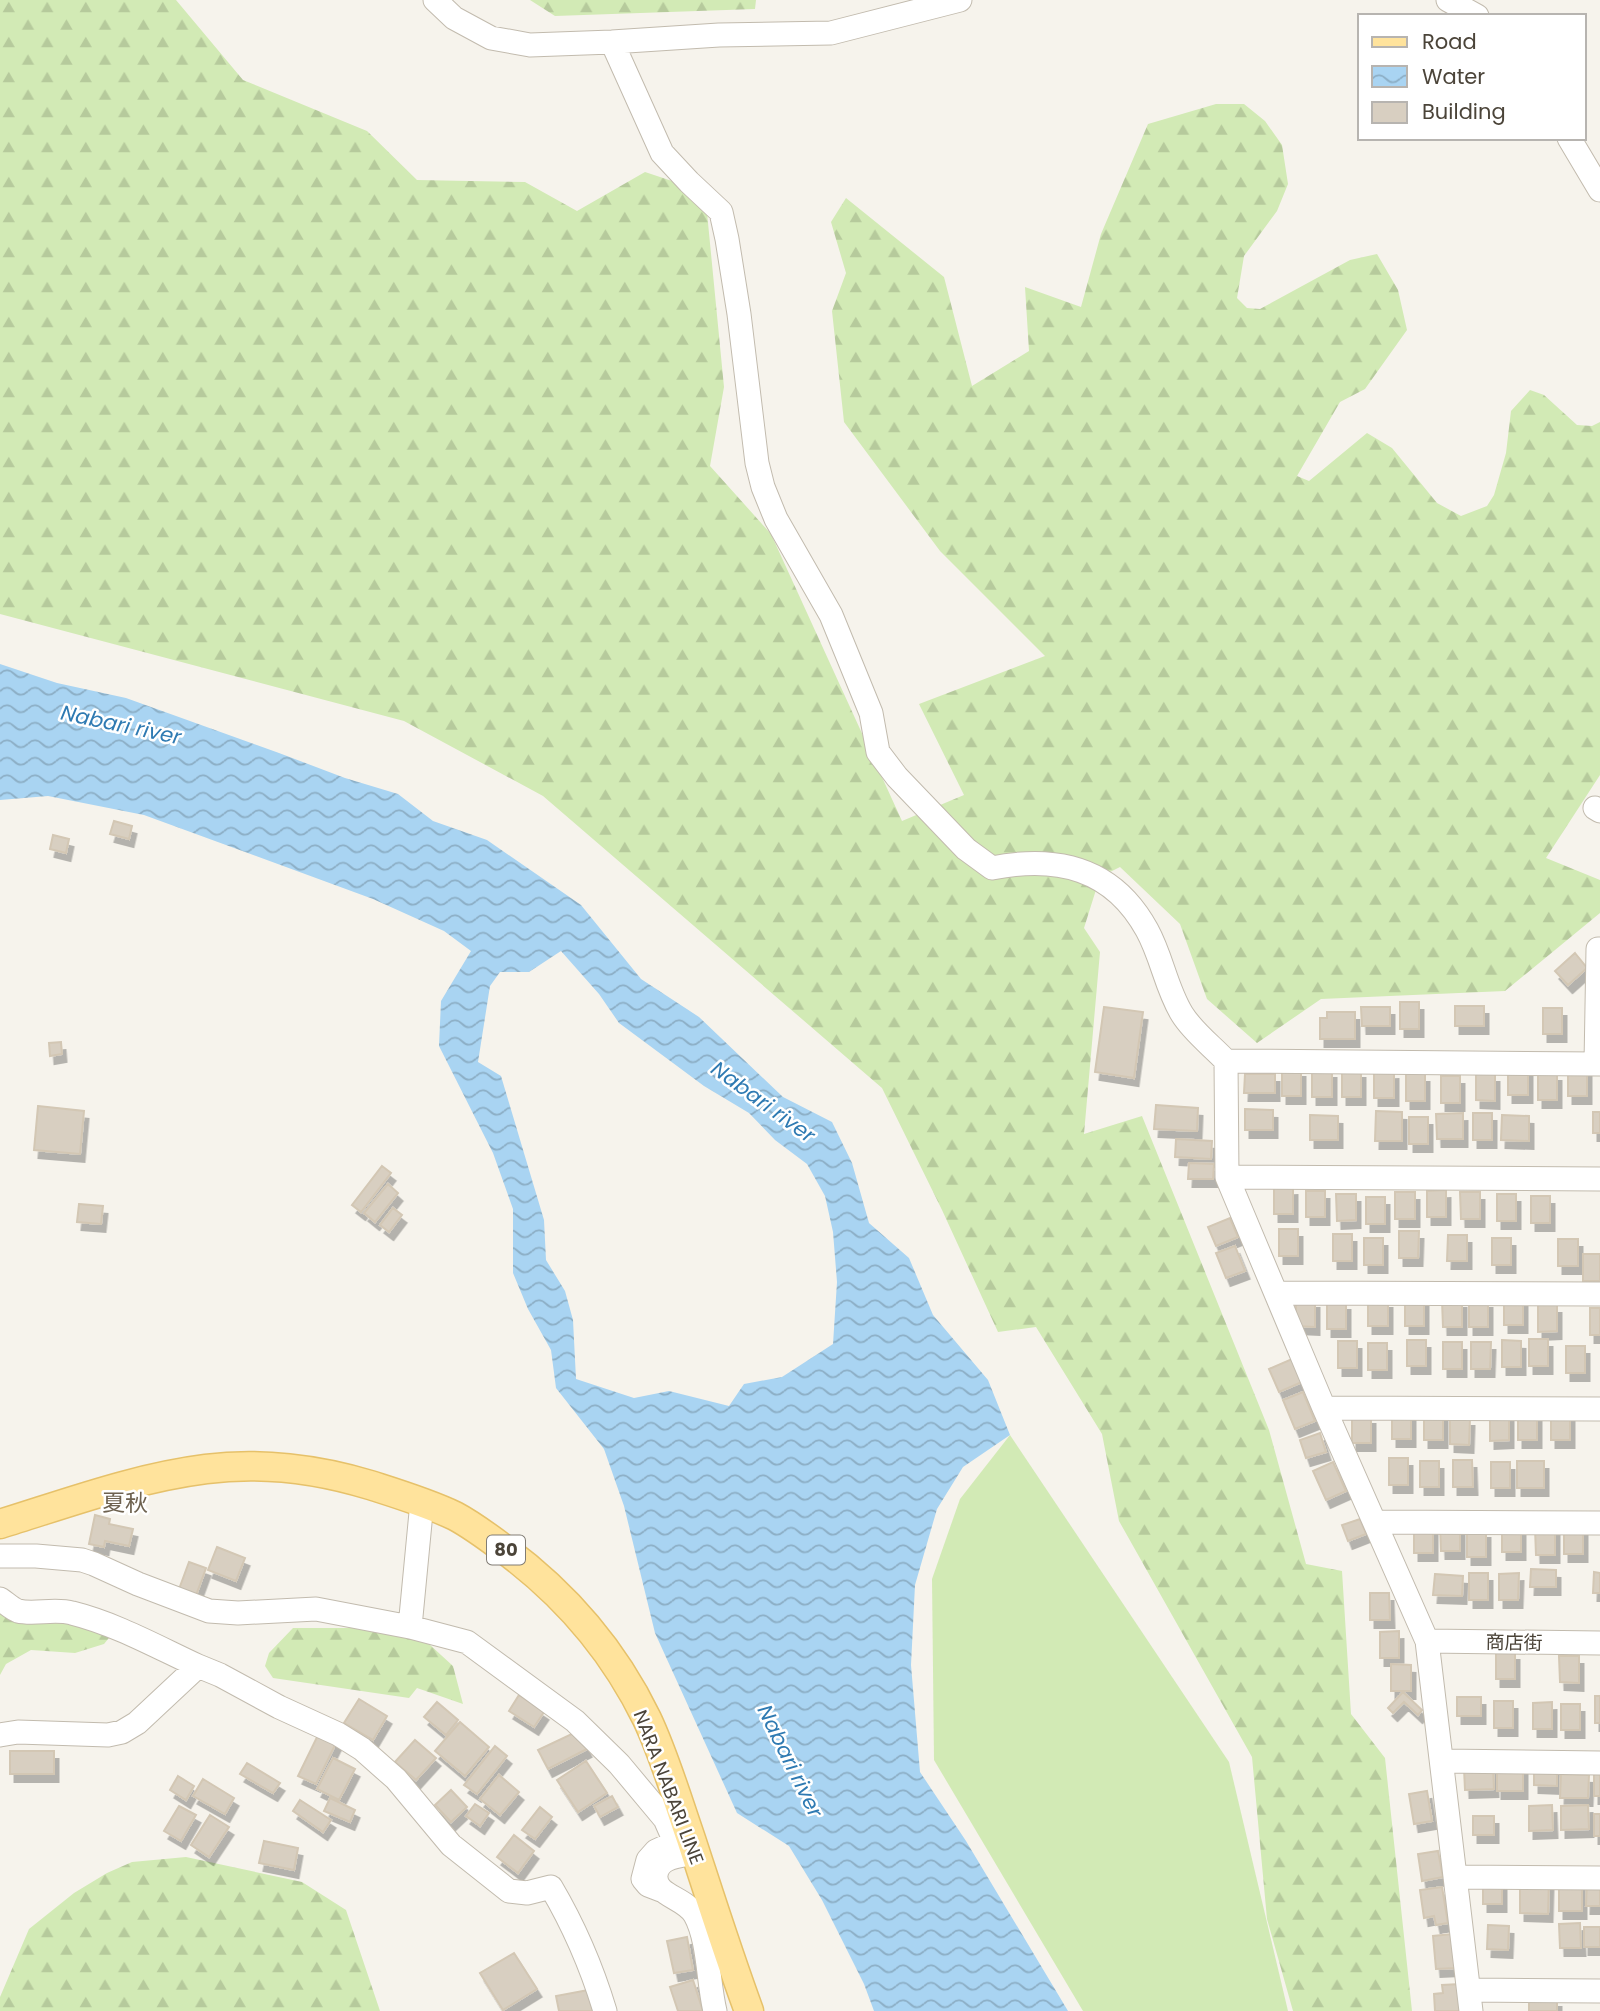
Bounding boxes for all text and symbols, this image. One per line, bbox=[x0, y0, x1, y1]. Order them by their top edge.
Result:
legend bbox=[1358, 14, 1586, 140]
text: Road bbox=[1422, 27, 1477, 56]
text: Water bbox=[1422, 62, 1485, 91]
text: Building bbox=[1422, 97, 1506, 126]
water label: Nabari river bbox=[58, 698, 185, 752]
water label: Nabari river bbox=[705, 1054, 822, 1150]
district label: 夏秋 bbox=[102, 1487, 148, 1519]
road number: 80 bbox=[487, 1535, 525, 1564]
street label: 商店街 bbox=[1485, 1629, 1543, 1656]
water label: Nabari river bbox=[751, 1699, 831, 1823]
street label: NARA NABARI LINE bbox=[627, 1706, 710, 1868]

